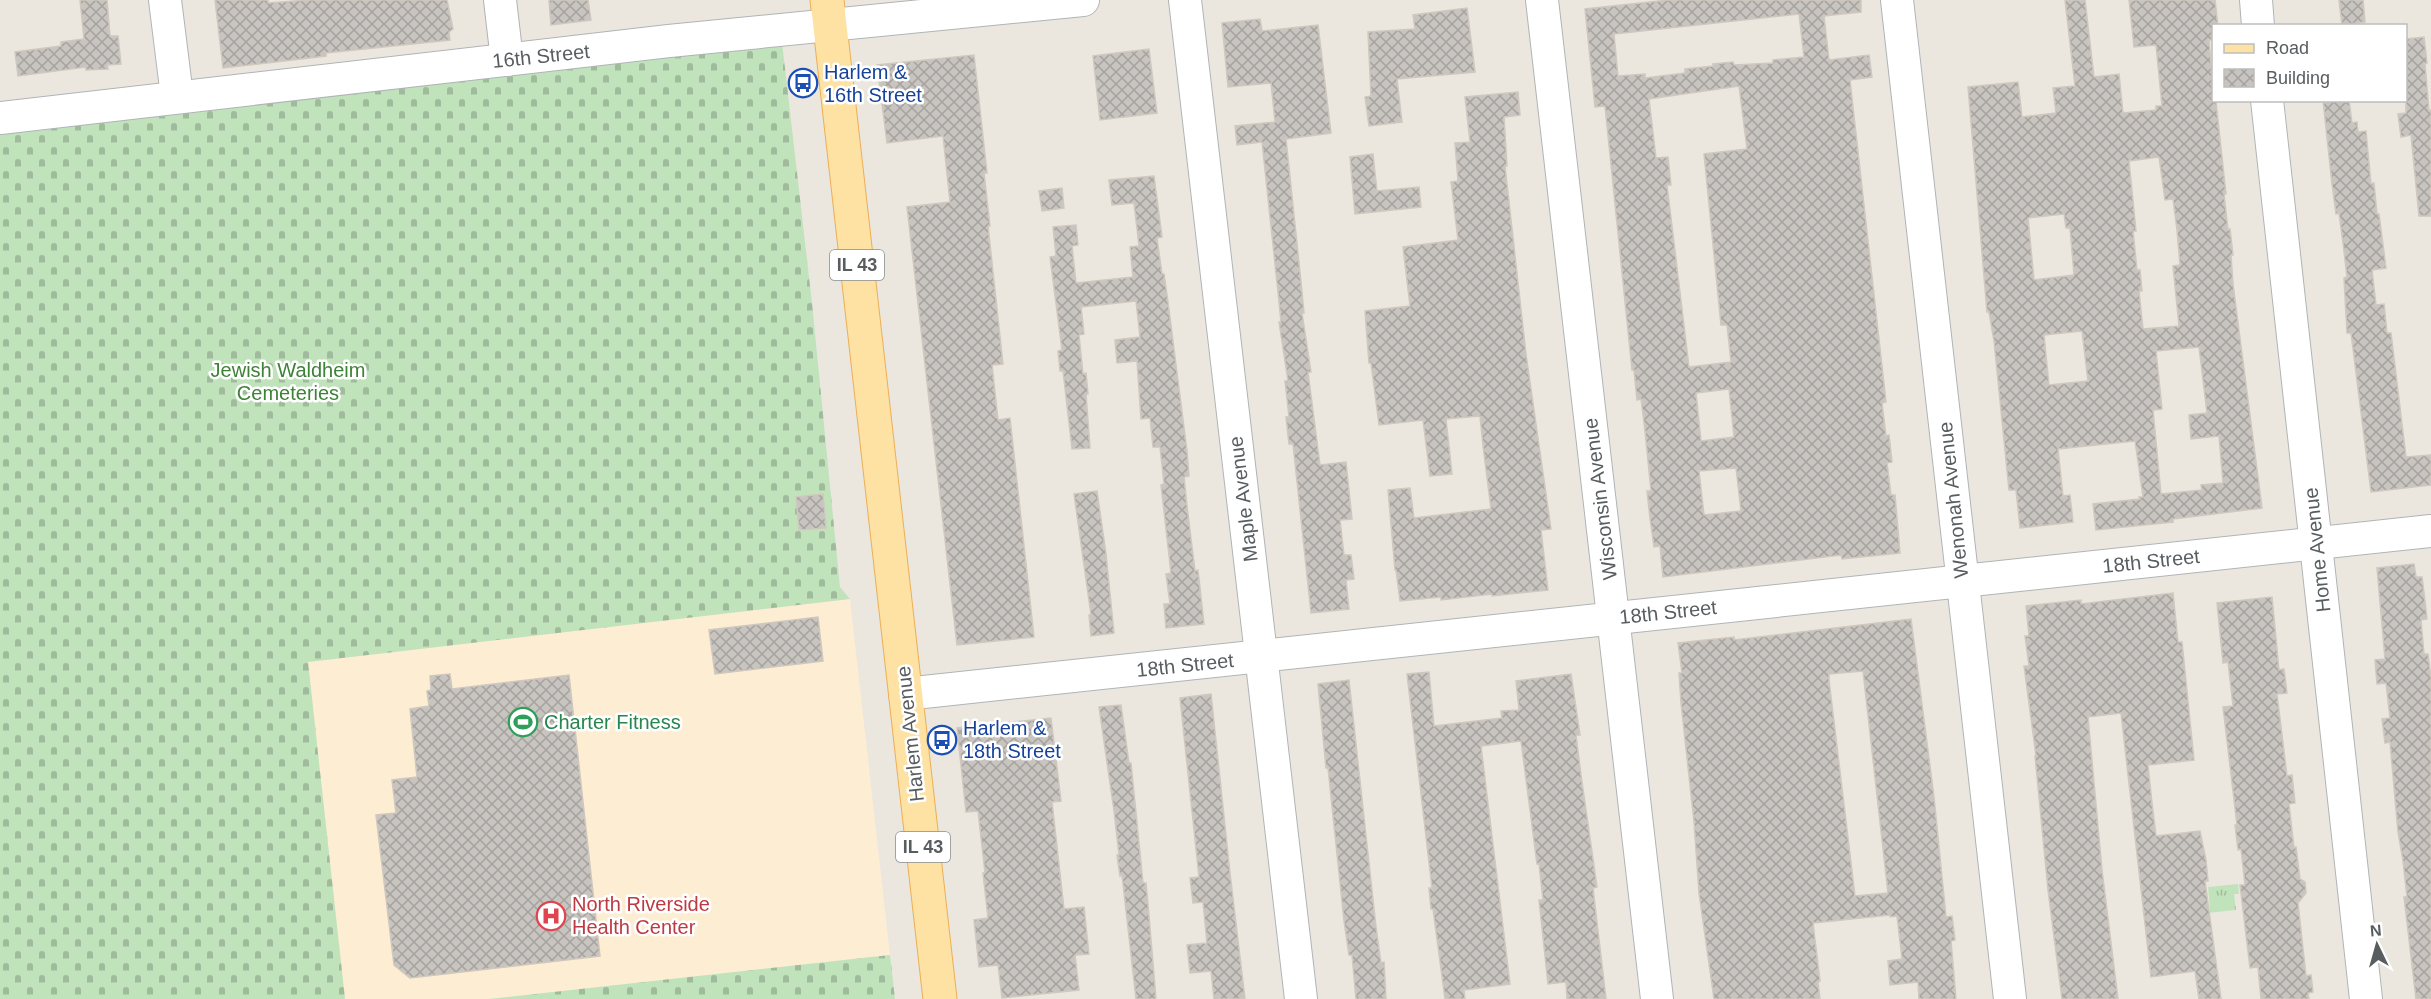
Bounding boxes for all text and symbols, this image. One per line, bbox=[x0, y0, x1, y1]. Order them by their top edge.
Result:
legend bbox=[2212, 24, 2407, 102]
text: Road bbox=[2266, 38, 2309, 58]
street label: 16th Street bbox=[491, 40, 591, 72]
place label: Harlem & 16th Street bbox=[824, 61, 922, 106]
bus stop icon: Harlem & 16th Street bbox=[787, 67, 819, 99]
text: Building bbox=[2266, 68, 2330, 88]
road number: IL 43 bbox=[830, 250, 884, 280]
park label: Jewish Waldheim Cemeteries bbox=[211, 359, 365, 404]
street label: Wisconsin Avenue bbox=[1579, 417, 1621, 581]
street label: Wenonah Avenue bbox=[1934, 421, 1972, 579]
street label: Maple Avenue bbox=[1224, 435, 1262, 563]
street label: Home Avenue bbox=[2300, 487, 2334, 613]
street label: 18th Street bbox=[2101, 545, 2201, 577]
street label: 18th Street bbox=[1618, 596, 1718, 628]
street label: 18th Street bbox=[1135, 649, 1235, 681]
street label: Harlem Avenue bbox=[892, 665, 928, 803]
sports icon: Charter Fitness bbox=[507, 706, 539, 738]
place label: Charter Fitness bbox=[544, 711, 681, 733]
place label: Harlem & 18th Street bbox=[963, 717, 1061, 762]
bus stop icon: Harlem & 18th Street bbox=[926, 724, 958, 756]
road number: IL 43 bbox=[896, 832, 950, 862]
place label: North Riverside Health Center bbox=[572, 893, 710, 938]
hospital icon: North Riverside Health Center bbox=[535, 900, 567, 932]
north arrow bbox=[2347, 915, 2407, 975]
text: N bbox=[2369, 922, 2382, 940]

